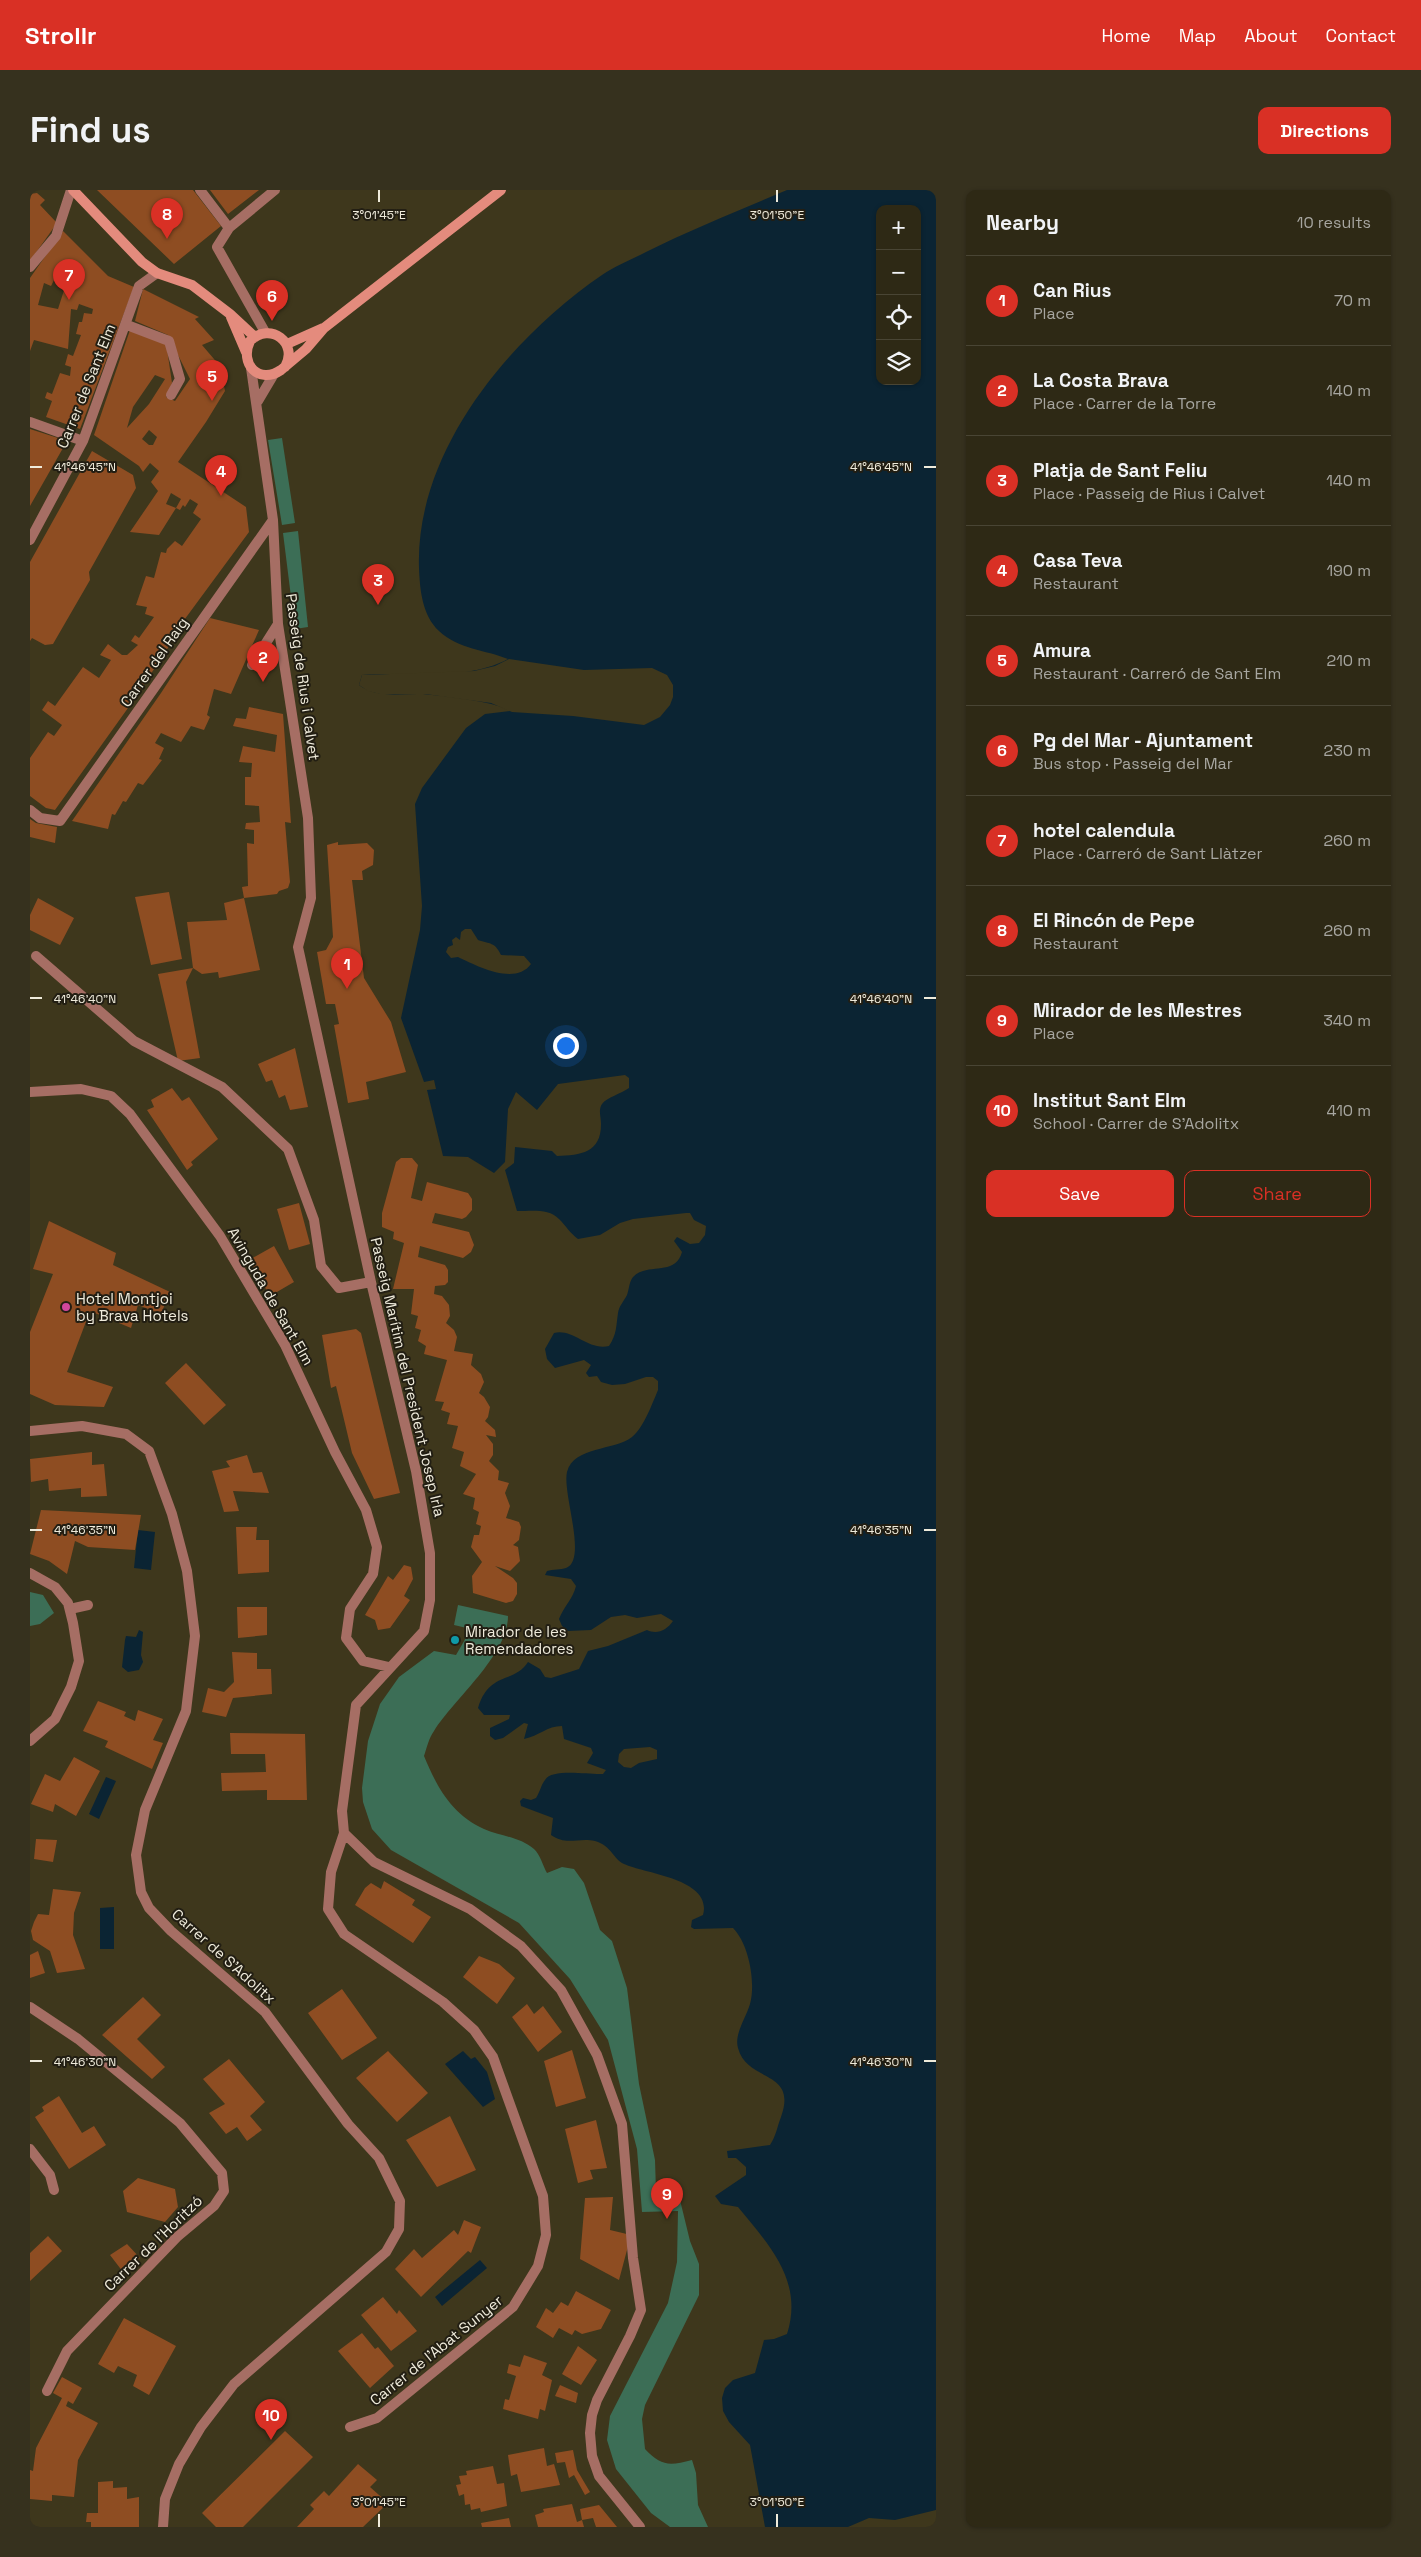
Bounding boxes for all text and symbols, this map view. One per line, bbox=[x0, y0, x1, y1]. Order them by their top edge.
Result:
text: Strollr bbox=[25, 20, 97, 51]
text: Home bbox=[1102, 24, 1151, 47]
text: Map bbox=[1179, 24, 1216, 47]
text: About bbox=[1244, 24, 1298, 47]
text: Contact bbox=[1326, 24, 1396, 47]
button: Directions bbox=[1258, 107, 1391, 154]
text: Find us bbox=[30, 108, 151, 152]
pin: 8 bbox=[151, 198, 183, 239]
map controls bbox=[876, 205, 921, 385]
button: + bbox=[876, 205, 921, 250]
text: 3°01'45"E bbox=[352, 207, 406, 223]
text: 3°01'50"E bbox=[750, 207, 804, 223]
text: Nearby bbox=[986, 209, 1059, 236]
text: 10 results bbox=[1297, 212, 1371, 233]
button: − bbox=[876, 250, 921, 295]
pin: 7 bbox=[53, 259, 85, 300]
text: Can Rius bbox=[1033, 278, 1111, 303]
pin: 6 bbox=[256, 280, 288, 321]
text: 1 bbox=[998, 290, 1006, 311]
text: 70 m bbox=[1334, 290, 1371, 311]
button: locate bbox=[876, 295, 921, 340]
text: Place bbox=[1033, 303, 1075, 324]
street label: Carrer de Sant Elm bbox=[52, 321, 120, 451]
button: layers bbox=[876, 340, 921, 385]
pin: 5 bbox=[196, 360, 228, 401]
text: La Costa Brava bbox=[1033, 368, 1169, 393]
text: 2 bbox=[997, 380, 1007, 401]
text: 140 m bbox=[1326, 380, 1371, 401]
text: Place · Carrer de la Torre bbox=[1033, 393, 1216, 414]
pin: 4 bbox=[205, 455, 237, 496]
text: Platja de Sant Feliu bbox=[1033, 458, 1208, 483]
text: 41°46'45"N bbox=[54, 459, 116, 475]
text: 41°46'45"N bbox=[850, 459, 912, 475]
text: 3 bbox=[997, 470, 1007, 491]
text: 140 m bbox=[1326, 470, 1371, 491]
text: Place · Passeig de Rius i Calvet bbox=[1033, 483, 1265, 504]
text: Casa Teva bbox=[1033, 548, 1123, 573]
text: 4 bbox=[997, 560, 1007, 581]
text: 190 m bbox=[1326, 560, 1371, 581]
pin: 3 bbox=[362, 564, 394, 605]
text: Restaurant bbox=[1033, 573, 1119, 594]
street label: Passeig de Rius i Calvet bbox=[282, 592, 324, 762]
street label: Carrer del Raig bbox=[116, 613, 192, 711]
text: Amura bbox=[1033, 638, 1091, 663]
pin: 2 bbox=[247, 641, 279, 682]
text: 5 bbox=[997, 650, 1007, 671]
text: 210 m bbox=[1327, 650, 1371, 671]
text: Restaurant · Carreró de Sant Elm bbox=[1033, 663, 1281, 684]
text: Pg del Mar - Ajuntament bbox=[1033, 728, 1253, 753]
text: 6 bbox=[997, 740, 1007, 761]
text: 230 m bbox=[1324, 740, 1371, 761]
text: Bus stop · Passeig del Mar bbox=[1033, 753, 1233, 774]
text: hotel calendula bbox=[1033, 818, 1175, 843]
text: 7 bbox=[998, 830, 1006, 851]
text: 260 m bbox=[1323, 830, 1371, 851]
text: Place · Carreró de Sant Llàtzer bbox=[1033, 843, 1262, 864]
text: El Rincón de Pepe bbox=[1033, 908, 1195, 933]
text: 8 bbox=[997, 920, 1007, 941]
text: 260 m bbox=[1323, 920, 1371, 941]
text: Restaurant bbox=[1033, 933, 1119, 954]
pin: 1 bbox=[331, 948, 363, 989]
text: 41°46'40"N bbox=[54, 991, 116, 1007]
text: 41°46'40"N bbox=[850, 991, 912, 1007]
text: Mirador de les Mestres bbox=[1033, 998, 1242, 1023]
text: 9 bbox=[997, 1010, 1007, 1031]
text: 340 m bbox=[1323, 1010, 1371, 1031]
text: Place bbox=[1033, 1023, 1075, 1044]
your location bbox=[553, 1033, 579, 1059]
text: Institut Sant Elm bbox=[1033, 1088, 1186, 1113]
text: 10 bbox=[993, 1100, 1011, 1121]
text: 410 m bbox=[1327, 1100, 1371, 1121]
text: School · Carrer de S'Adolitx bbox=[1033, 1113, 1239, 1134]
button: Save bbox=[986, 1170, 1174, 1217]
button: Share bbox=[1184, 1170, 1371, 1217]
street label: Avinguda de Sant Elm bbox=[224, 1224, 318, 1368]
street label: Passeig Marítim del President Josep Irla bbox=[367, 1235, 450, 1519]
place label: Hotel Montjoi by Brava Hotels bbox=[76, 1289, 189, 1325]
marker: Hotel Montjoi by Brava Hotels bbox=[60, 1301, 72, 1313]
text: 41°46'35"N bbox=[54, 1522, 116, 1538]
text: 41°46'35"N bbox=[850, 1522, 912, 1538]
place label: Mirador de les Remendadores bbox=[465, 1622, 574, 1658]
marker: Mirador de les Remendadores bbox=[449, 1634, 461, 1646]
street label: Carrer de S'Adolitx bbox=[168, 1904, 280, 2008]
text: 41°46'30"N bbox=[54, 2054, 116, 2070]
text: 41°46'30"N bbox=[850, 2054, 912, 2070]
pin: 9 bbox=[651, 2178, 683, 2219]
street label: Carrer de l'Horitzó bbox=[100, 2191, 206, 2295]
street label: Carrer de l'Abat Sunyer bbox=[366, 2290, 507, 2409]
pin: 10 bbox=[255, 2399, 287, 2440]
text: 3°01'45"E bbox=[352, 2494, 406, 2510]
text: 3°01'50"E bbox=[750, 2494, 804, 2510]

